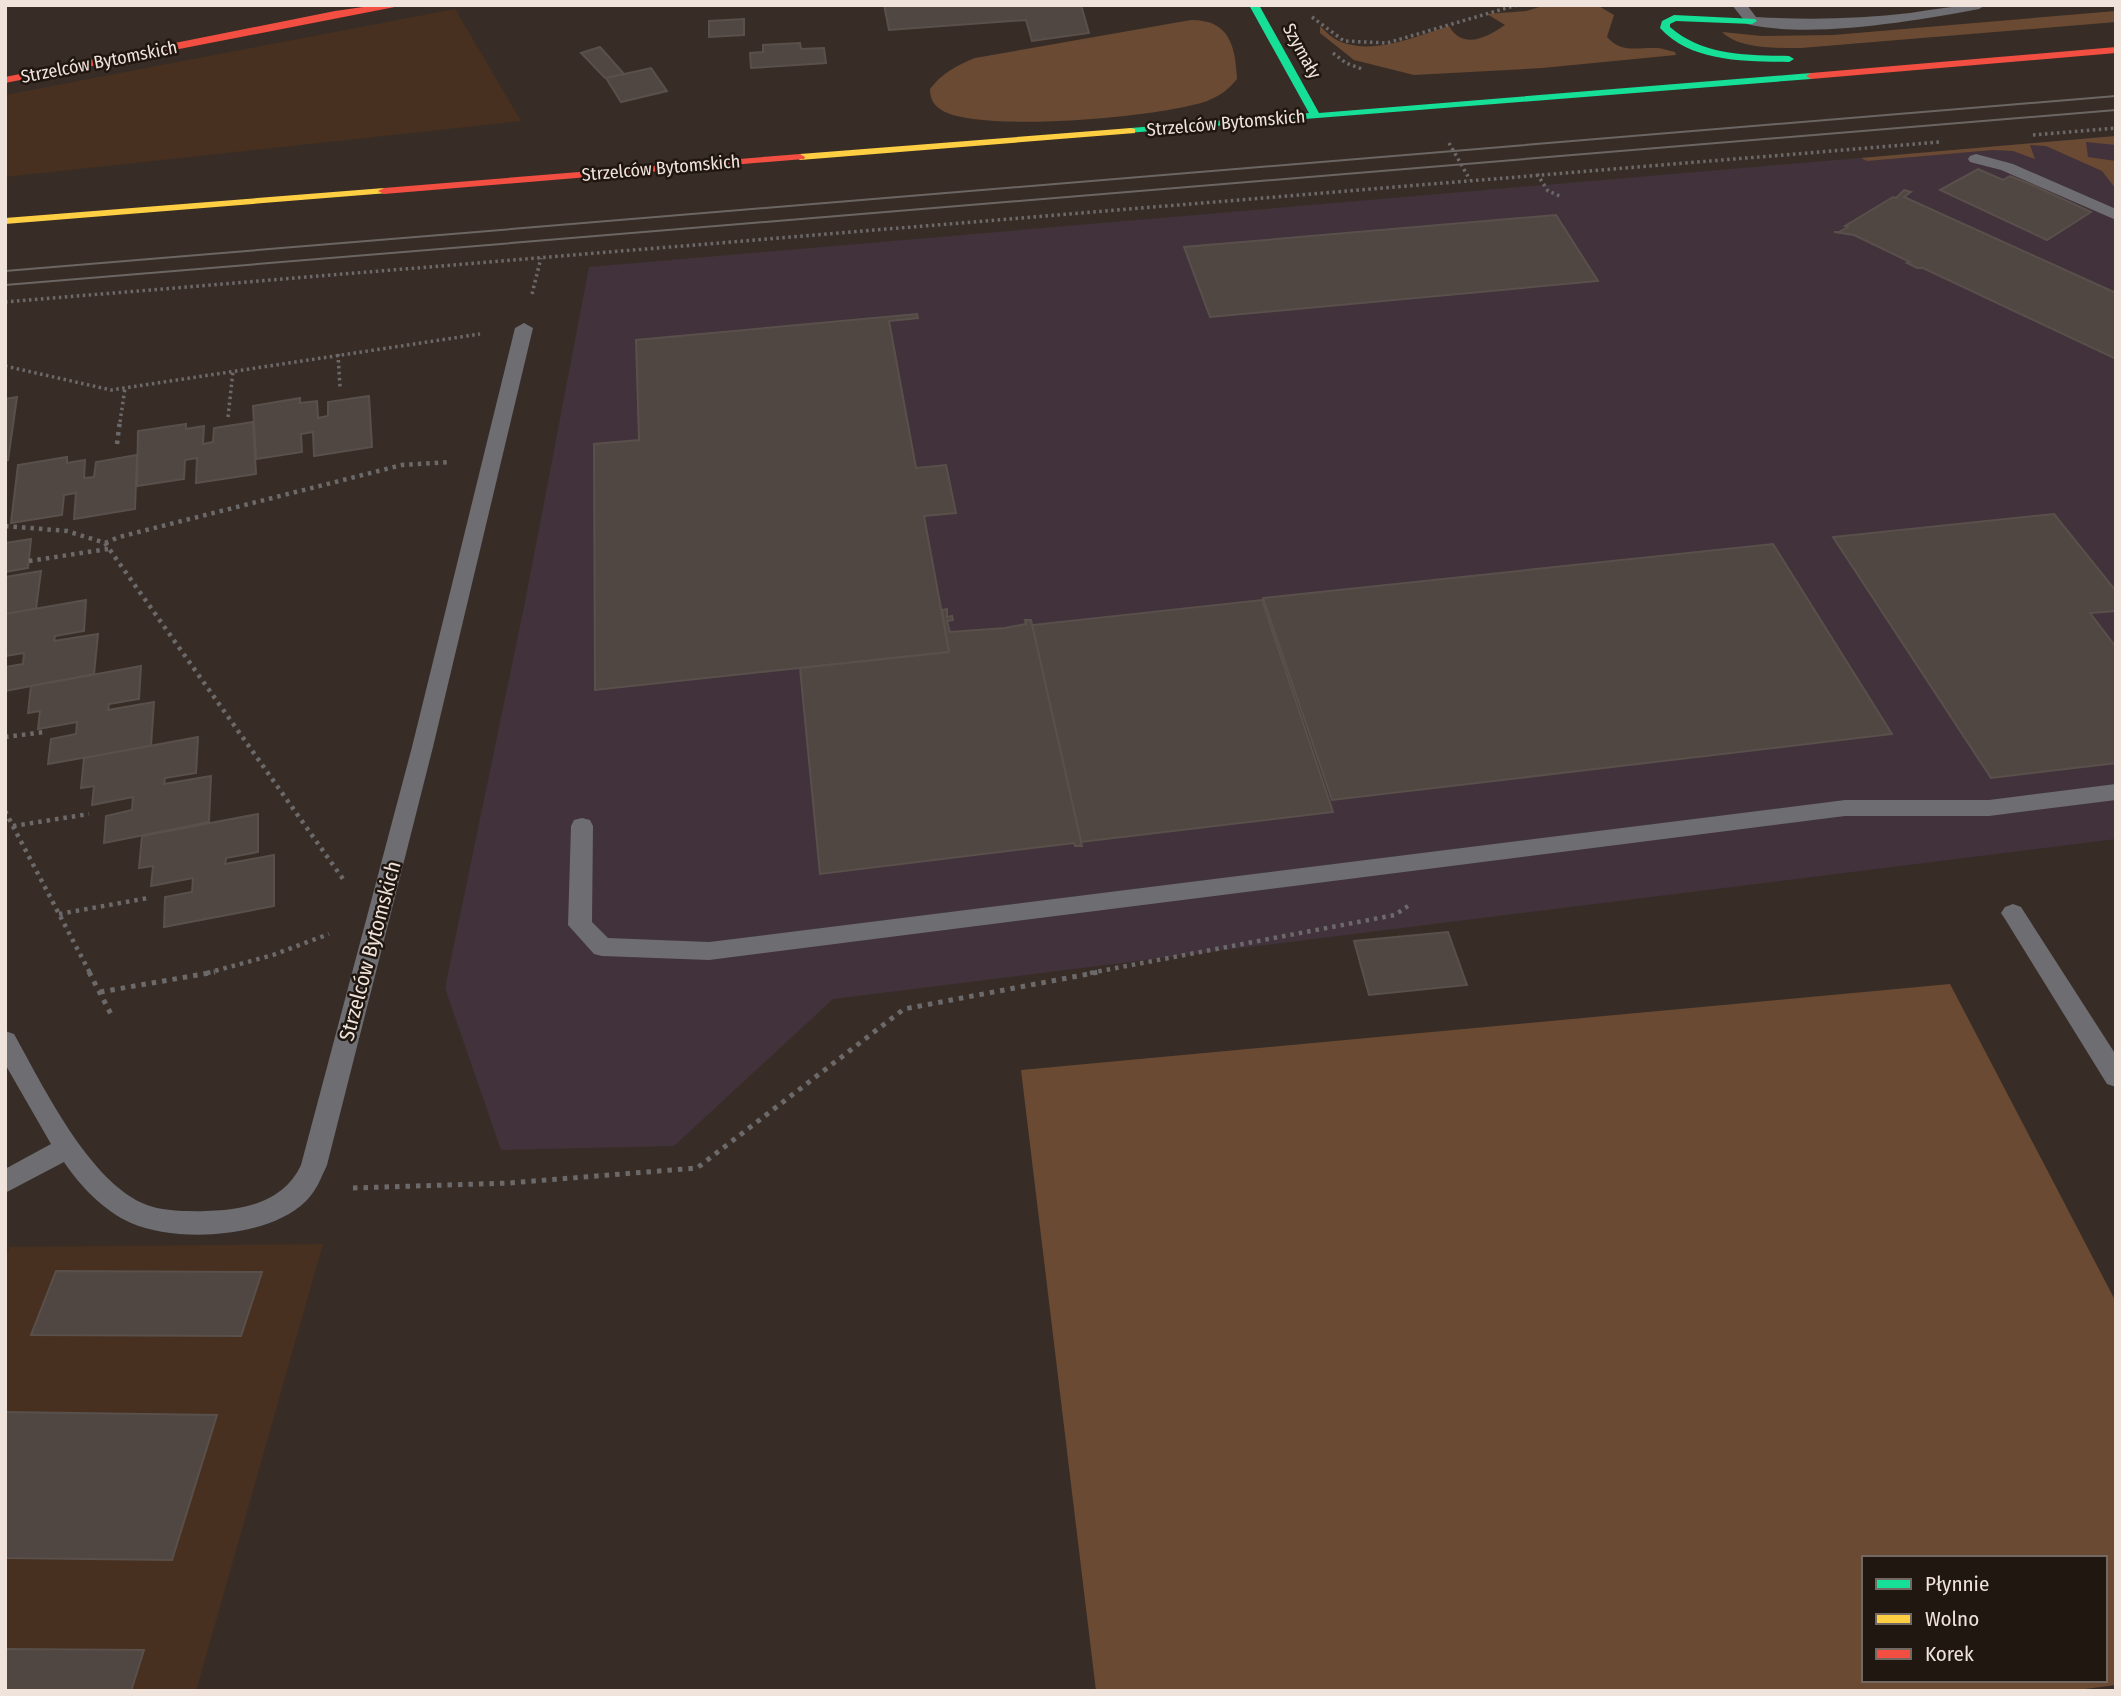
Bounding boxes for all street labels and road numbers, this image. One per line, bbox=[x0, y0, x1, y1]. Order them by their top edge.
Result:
street label: Szymały bbox=[1278, 20, 1326, 82]
street label: Strzelców Bytomskich bbox=[19, 36, 179, 88]
street label: Strzelców Bytomskich bbox=[1146, 105, 1306, 141]
street label: Strzelców Bytomskich bbox=[581, 150, 741, 186]
street label: Strzelców Bytomskich bbox=[333, 858, 407, 1044]

